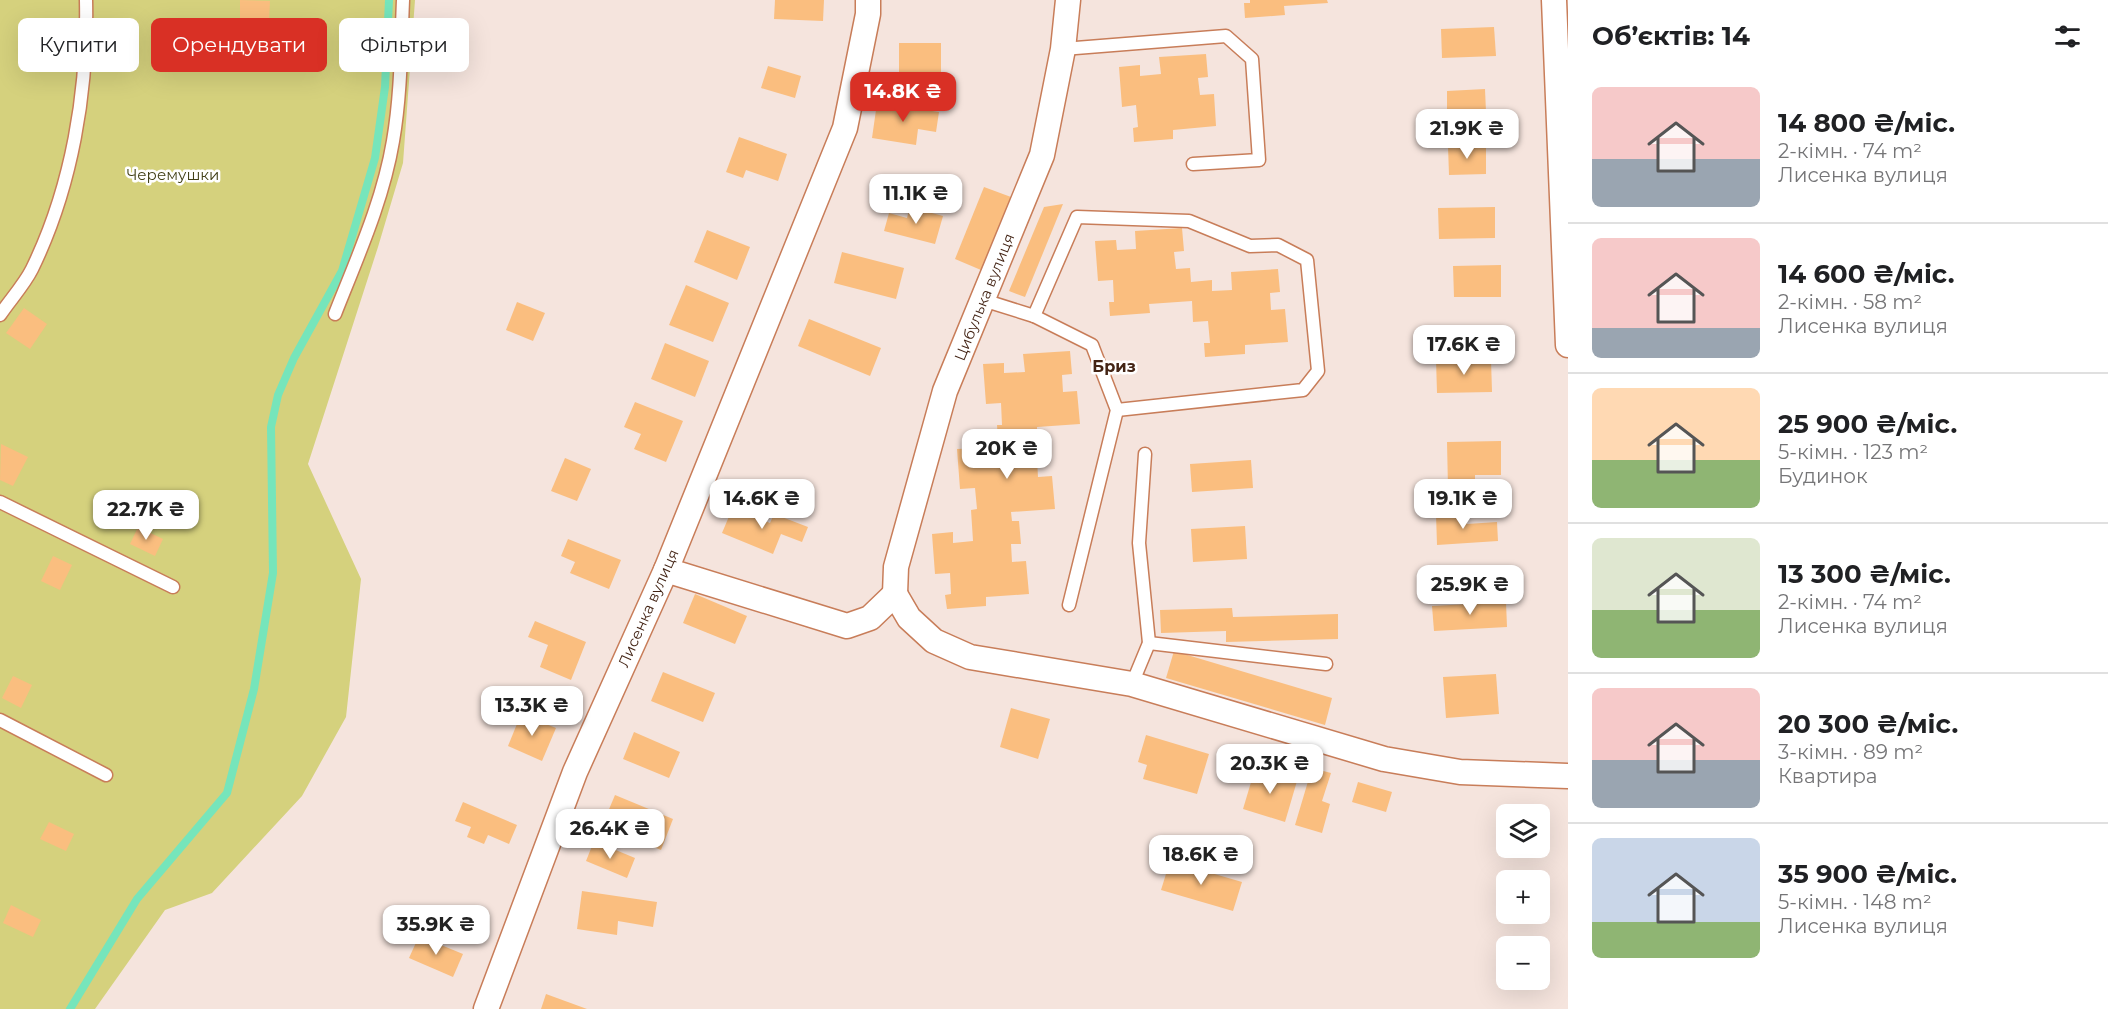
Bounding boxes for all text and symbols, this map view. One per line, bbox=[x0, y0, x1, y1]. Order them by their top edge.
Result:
chip: Купити bbox=[18, 18, 139, 72]
chip: Орендувати bbox=[151, 18, 327, 72]
chip: Фільтри bbox=[339, 18, 469, 72]
text: Об’єктів: 14 bbox=[1592, 20, 1750, 52]
icon: filters bbox=[2051, 20, 2084, 53]
pin: 14.8K ₴ bbox=[848, 72, 958, 123]
text: 14.8K ₴ bbox=[864, 79, 942, 103]
text: 14 800 ₴/міс. bbox=[1778, 107, 1955, 139]
pin: 21.9K ₴ bbox=[1412, 109, 1522, 160]
icon: home bbox=[1640, 111, 1712, 183]
text: 21.9K ₴ bbox=[1430, 116, 1504, 140]
text: 2-кімн. · 74 m² bbox=[1778, 139, 1922, 163]
text: Лисенка вулиця bbox=[1778, 163, 1948, 187]
park label: Черемушки bbox=[127, 165, 219, 184]
pin: 11.1K ₴ bbox=[861, 174, 971, 225]
text: 11.1K ₴ bbox=[883, 181, 949, 205]
street label: Цибулька вулиця bbox=[950, 230, 1018, 364]
text: 14 600 ₴/міс. bbox=[1778, 258, 1955, 290]
icon: home bbox=[1640, 262, 1712, 334]
text: 2-кімн. · 58 m² bbox=[1778, 290, 1922, 314]
text: Лисенка вулиця bbox=[1778, 314, 1948, 338]
pin: 17.6K ₴ bbox=[1409, 325, 1519, 376]
text: 17.6K ₴ bbox=[1427, 332, 1501, 356]
district label: Бриз bbox=[1092, 357, 1136, 376]
text: 25 900 ₴/міс. bbox=[1778, 408, 1957, 440]
icon: home bbox=[1640, 412, 1712, 484]
pin: 20K ₴ bbox=[965, 429, 1049, 480]
text: 20K ₴ bbox=[976, 436, 1038, 460]
text: 5-кімн. · 123 m² bbox=[1778, 440, 1928, 464]
text: Будинок bbox=[1778, 464, 1868, 488]
pin: 14.6K ₴ bbox=[707, 479, 817, 530]
pin: 19.1K ₴ bbox=[1408, 479, 1518, 530]
text: 14.6K ₴ bbox=[724, 486, 800, 510]
text: 19.1K ₴ bbox=[1428, 486, 1498, 510]
pin: 22.7K ₴ bbox=[91, 490, 201, 541]
text: 22.7K ₴ bbox=[107, 497, 185, 521]
street label: Лисенка вулиця bbox=[613, 546, 683, 670]
text: 13 300 ₴/міс. bbox=[1778, 558, 1951, 590]
icon: home bbox=[1640, 562, 1712, 634]
pin: 25.9K ₴ bbox=[1415, 565, 1525, 616]
text: 25.9K ₴ bbox=[1431, 572, 1509, 596]
text: 2-кімн. · 74 m² bbox=[1778, 590, 1922, 614]
text: Лисенка вулиця bbox=[1778, 614, 1948, 638]
pin: 13.3K ₴ bbox=[477, 686, 587, 737]
text: 13.3K ₴ bbox=[495, 693, 569, 717]
text: 20 300 ₴/міс. bbox=[1778, 708, 1958, 740]
icon: home bbox=[1640, 712, 1712, 784]
text: 3-кімн. · 89 m² bbox=[1778, 740, 1923, 764]
pin: 20.3K ₴ bbox=[1215, 744, 1325, 795]
text: 20.3K ₴ bbox=[1230, 751, 1310, 775]
text: Квартира bbox=[1778, 764, 1878, 788]
map controls bbox=[1496, 804, 1550, 990]
button: layers bbox=[1496, 804, 1550, 858]
pin: 26.4K ₴ bbox=[555, 809, 665, 860]
text: 26.4K ₴ bbox=[570, 816, 650, 840]
pin: 18.6K ₴ bbox=[1146, 835, 1256, 886]
text: 18.6K ₴ bbox=[1163, 842, 1239, 866]
text: 35 900 ₴/міс. bbox=[1778, 858, 1957, 890]
icon: home bbox=[1640, 862, 1712, 934]
button: + bbox=[1496, 870, 1550, 924]
text: 5-кімн. · 148 m² bbox=[1778, 890, 1932, 914]
pin: 35.9K ₴ bbox=[381, 905, 491, 956]
text: 35.9K ₴ bbox=[397, 912, 475, 936]
text: Лисенка вулиця bbox=[1778, 914, 1948, 938]
button: − bbox=[1496, 936, 1550, 990]

